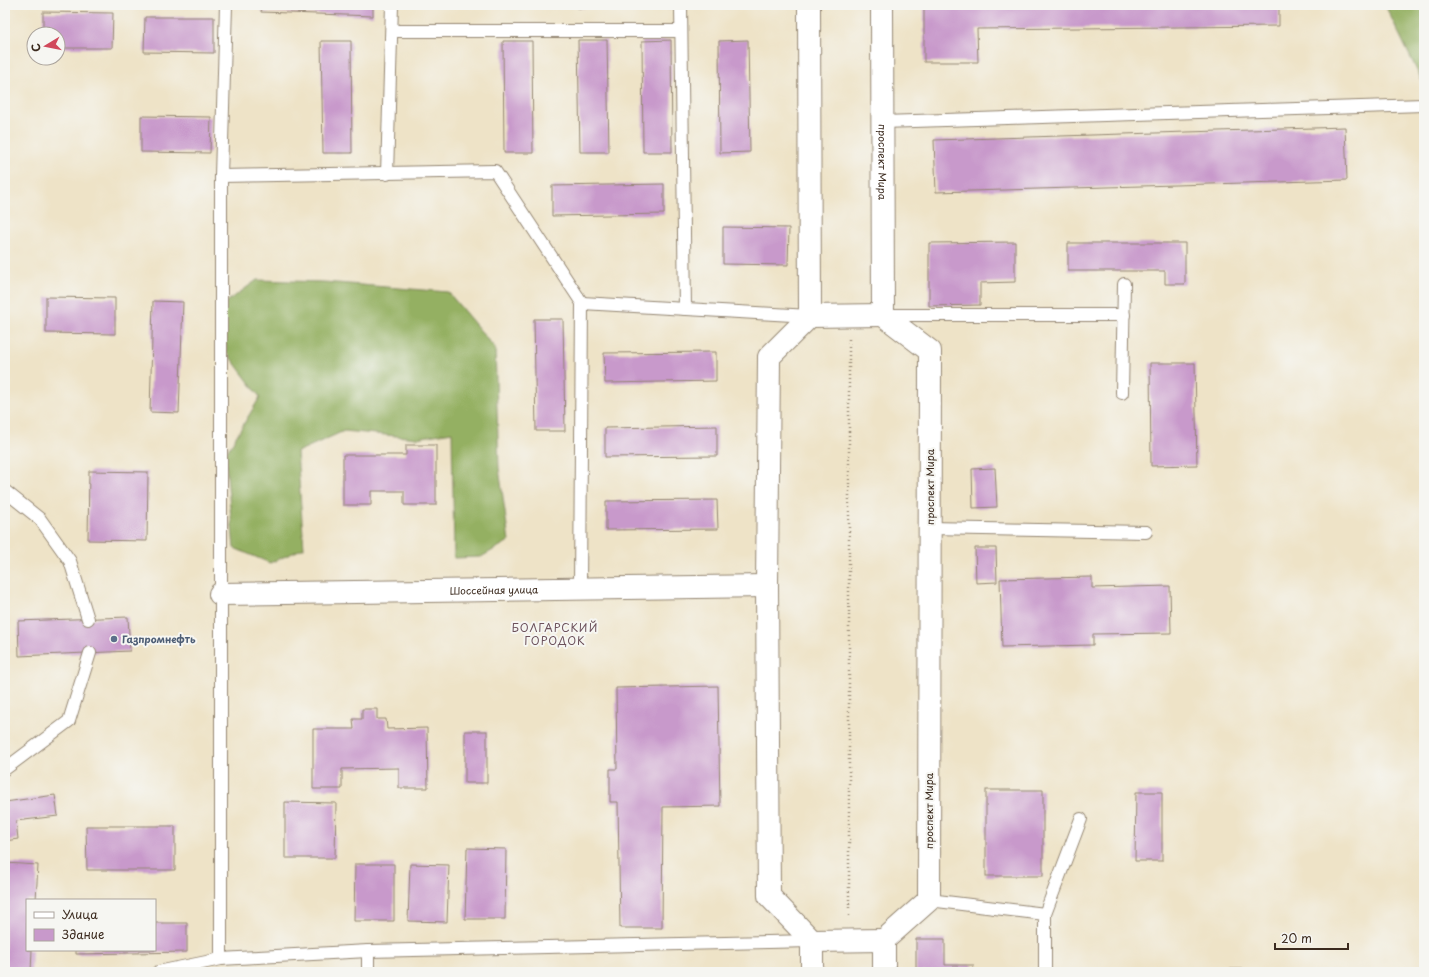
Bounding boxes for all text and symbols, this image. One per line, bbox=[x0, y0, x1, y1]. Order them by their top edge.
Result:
north arrow bbox=[26, 26, 66, 66]
text: С bbox=[27, 42, 45, 53]
street label: проспект Мира bbox=[875, 124, 891, 201]
street label: проспект Мира bbox=[922, 448, 937, 525]
street label: Шоссейная улица bbox=[449, 581, 539, 598]
district label: БОЛГАРСКИЙ ГОРОДОК bbox=[512, 619, 598, 649]
place label: Газпромнефть bbox=[122, 631, 196, 646]
marker: Газпромнефть bbox=[109, 634, 119, 644]
street label: проспект Мира bbox=[921, 772, 936, 849]
legend bbox=[26, 899, 156, 951]
text: Улица bbox=[62, 905, 98, 923]
text: Здание bbox=[62, 925, 104, 943]
scale bar bbox=[1275, 925, 1348, 951]
text: 20 m bbox=[1281, 929, 1312, 947]

